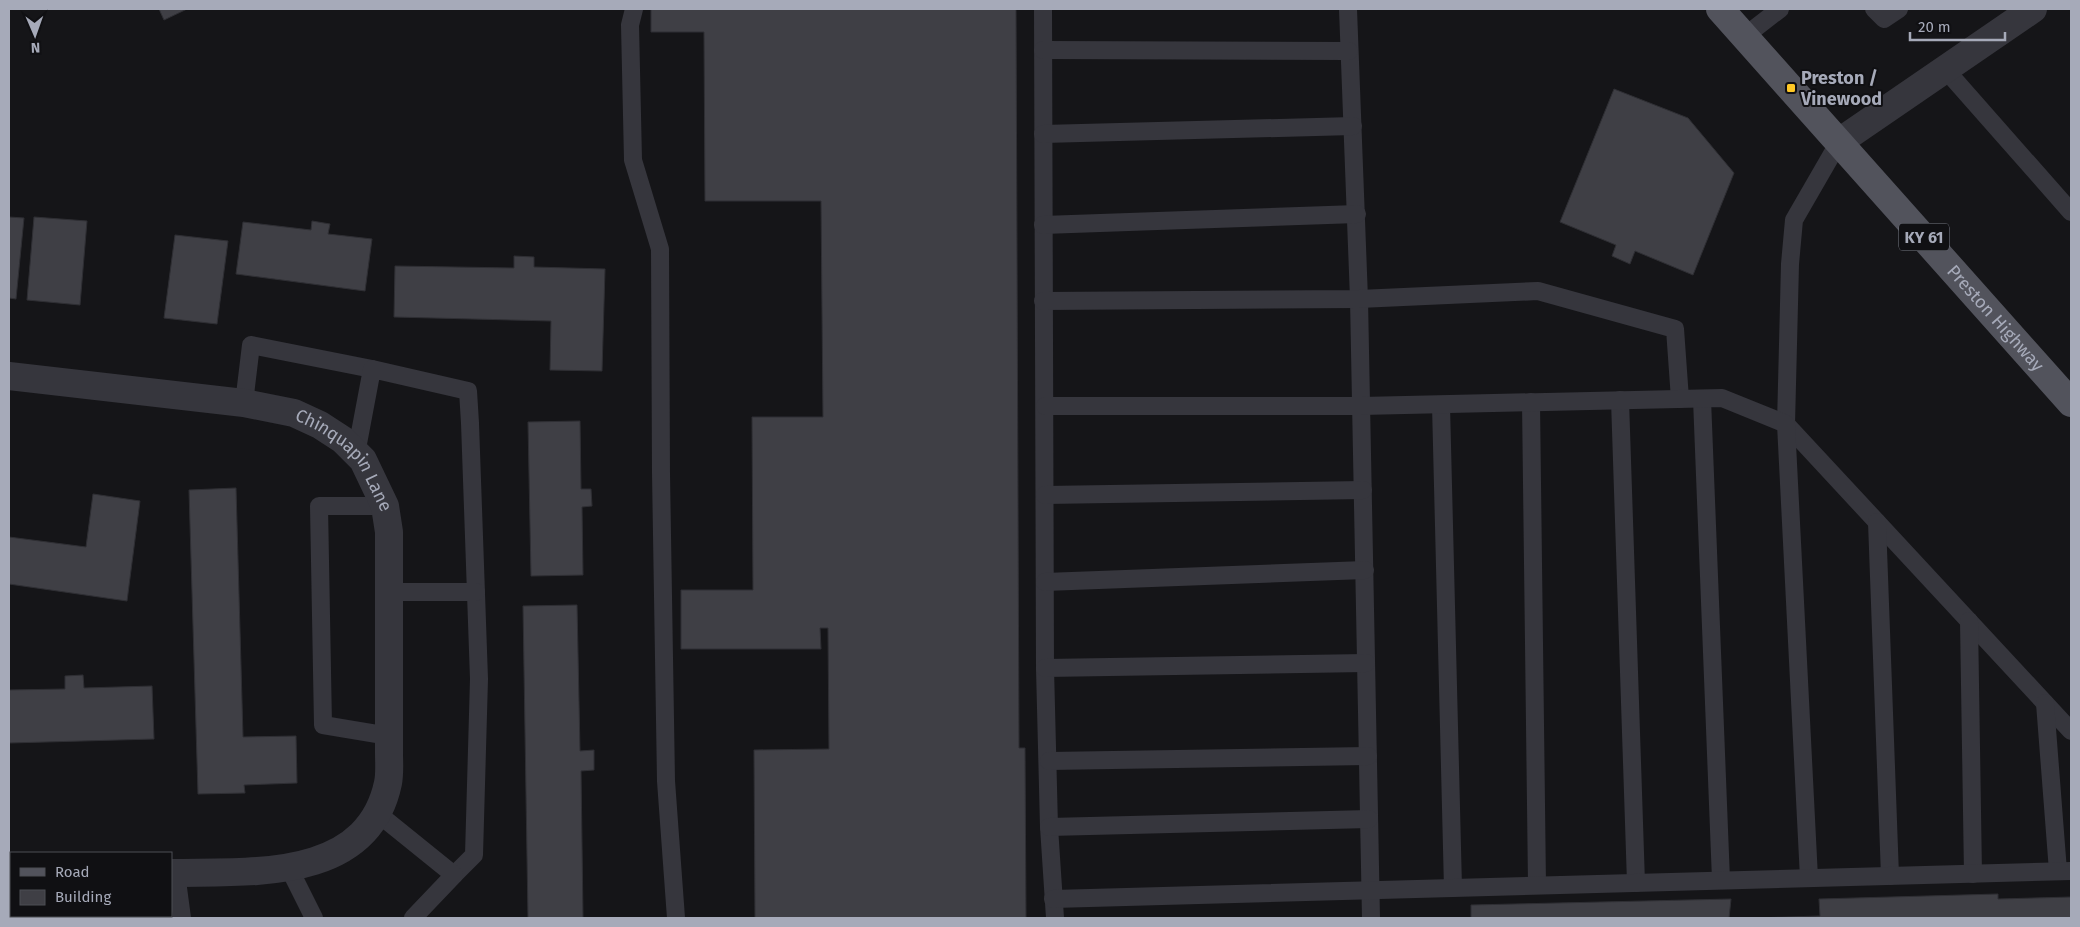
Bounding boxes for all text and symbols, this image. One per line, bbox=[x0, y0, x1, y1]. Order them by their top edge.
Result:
north arrow bbox=[10, 10, 60, 60]
scale bar bbox=[1910, 10, 2005, 42]
text: 20 m bbox=[1918, 18, 1951, 36]
text: N bbox=[30, 39, 40, 56]
place label: Preston / Vinewood bbox=[1800, 67, 1882, 110]
marker: Preston / Vinewood bbox=[1785, 82, 1797, 94]
road number: KY 61 bbox=[1899, 223, 1949, 250]
street label: Preston Highway bbox=[1942, 260, 2049, 376]
street label: Chinquapin Lane bbox=[292, 404, 397, 515]
legend bbox=[10, 852, 172, 917]
text: Road bbox=[55, 863, 90, 881]
text: Building bbox=[55, 888, 111, 906]

